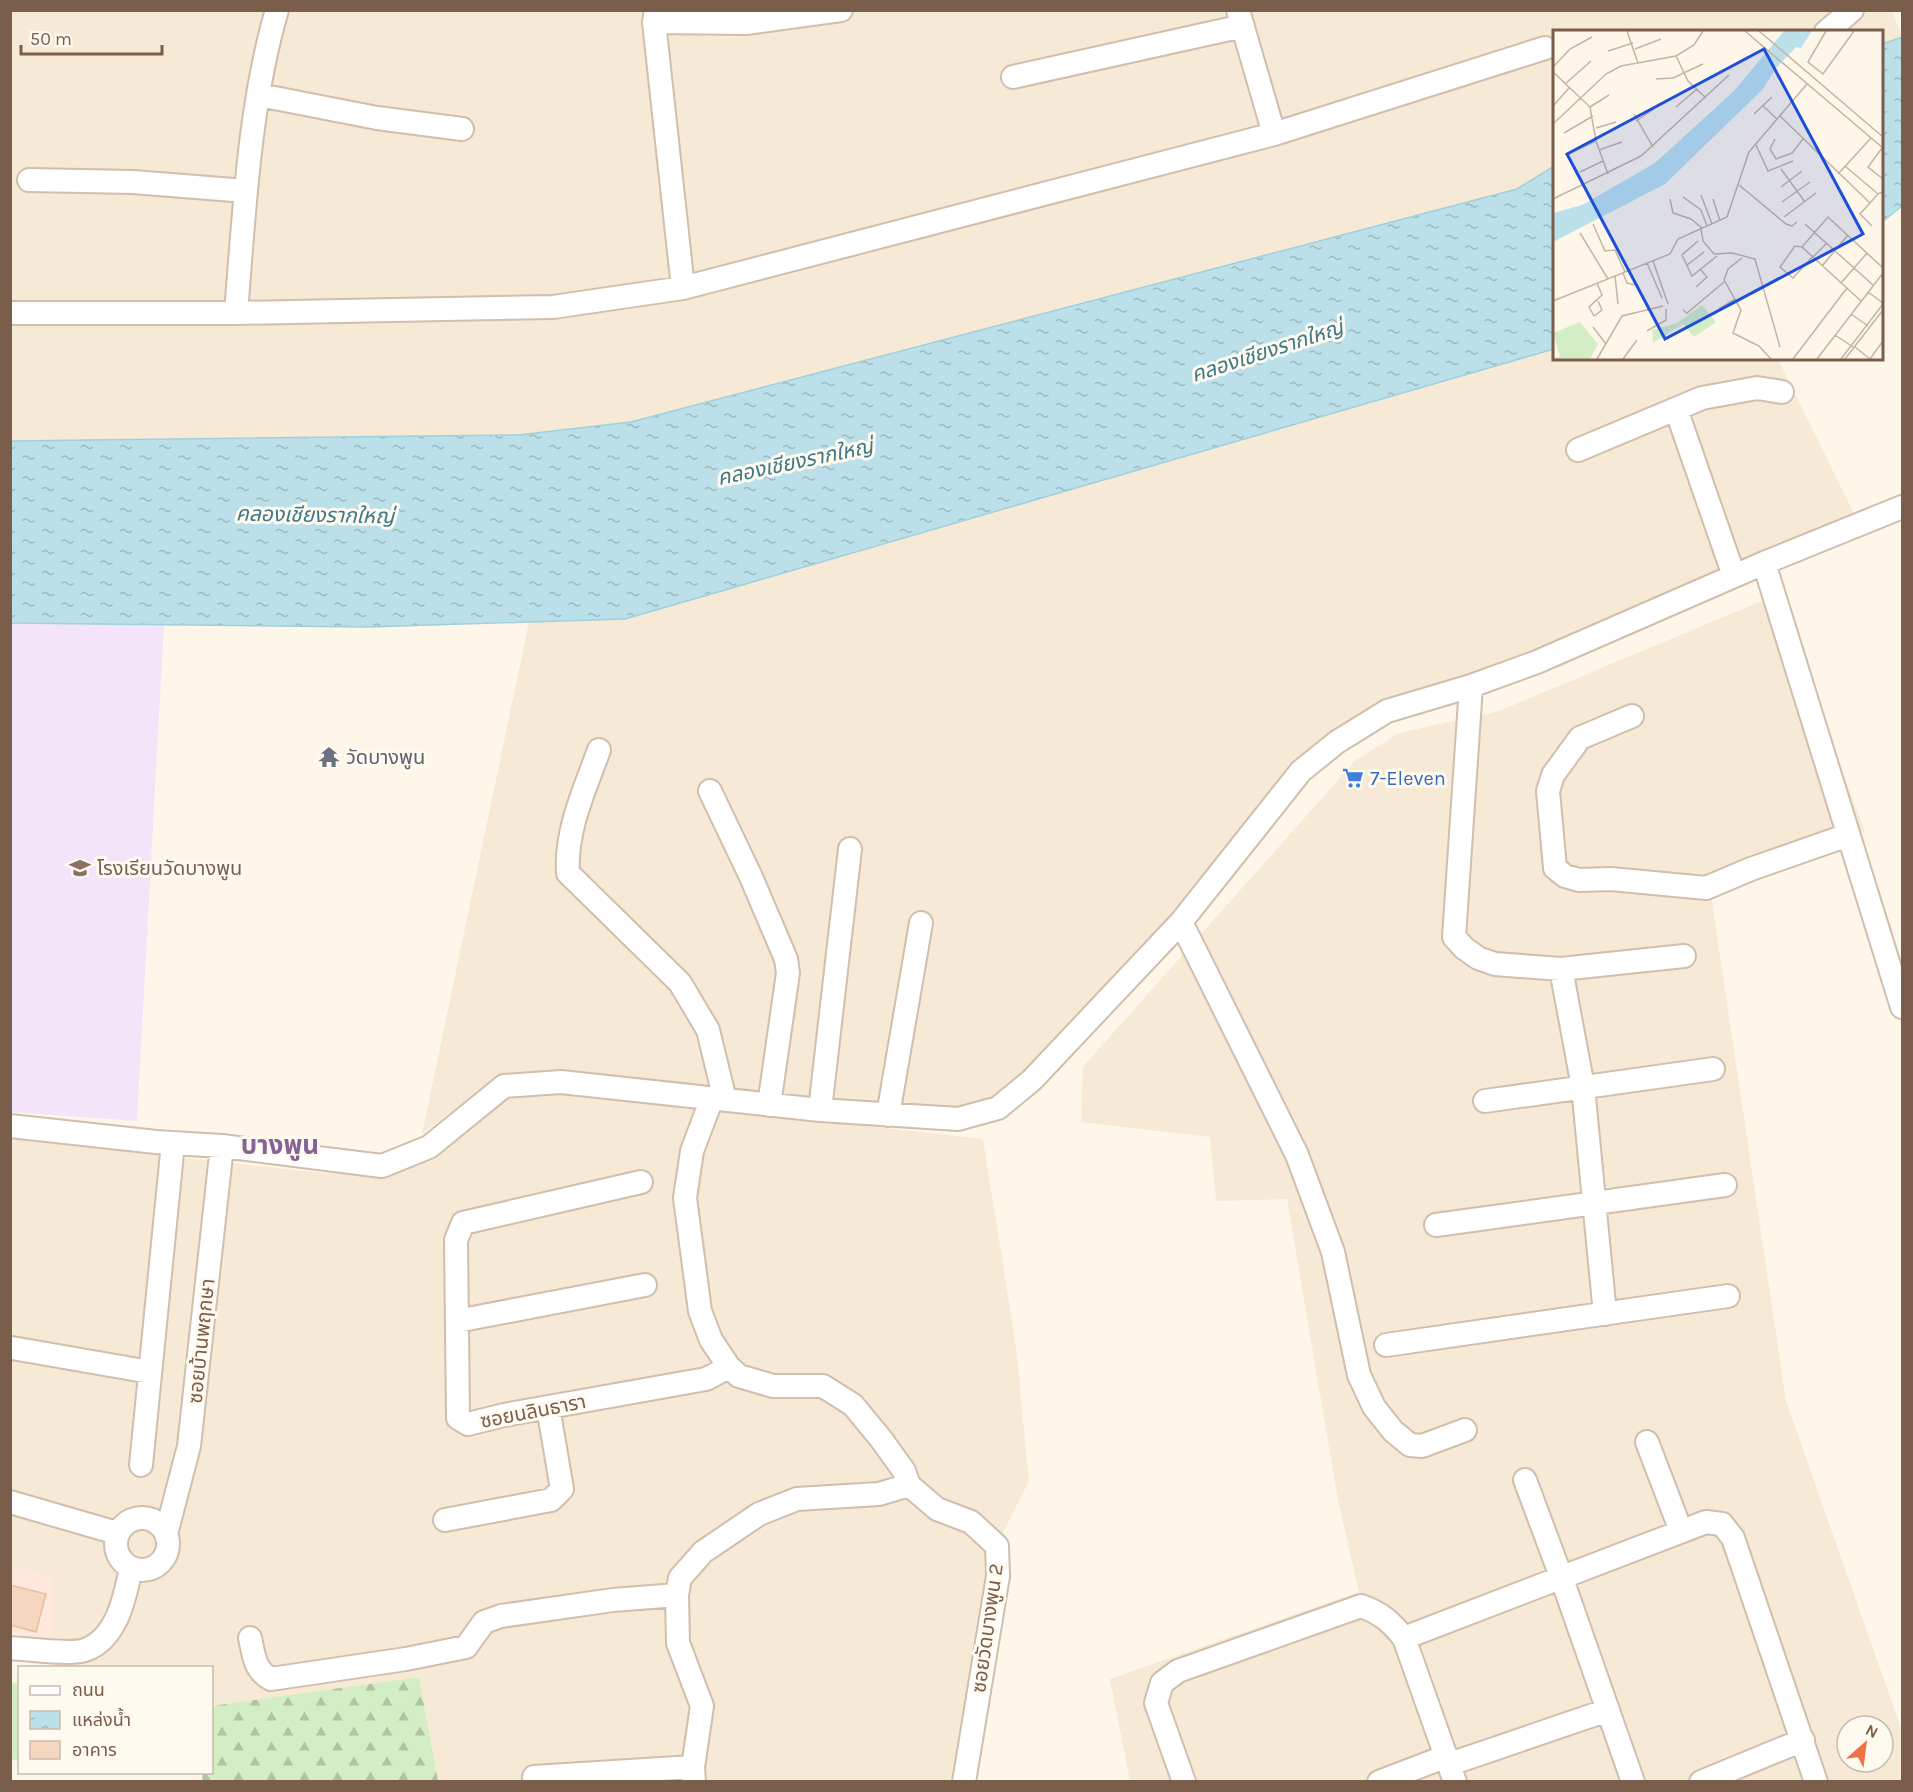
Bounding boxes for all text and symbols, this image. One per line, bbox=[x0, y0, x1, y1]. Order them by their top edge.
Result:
scale bar bbox=[21, 18, 162, 56]
text: 50 m bbox=[30, 28, 72, 50]
inset map bbox=[1553, 30, 1883, 360]
water label: คลองเชียงรากใหญ่ bbox=[1188, 314, 1349, 387]
water label: คลองเชียงรากใหญ่ bbox=[715, 433, 878, 490]
water label: คลองเชียงรากใหญ่ bbox=[236, 502, 397, 528]
temple icon: วัดบางพูน bbox=[317, 745, 341, 769]
place label: วัดบางพูน bbox=[346, 746, 425, 770]
supermarket icon: 7-Eleven bbox=[1341, 766, 1365, 790]
place label: 7-Eleven bbox=[1370, 767, 1446, 790]
school or university icon: โรงเรียนวัดบางพูน bbox=[68, 856, 92, 880]
place label: โรงเรียนวัดบางพูน bbox=[97, 857, 242, 881]
district label: บางพูน bbox=[241, 1130, 319, 1161]
street label: ซอยบ้านพฤกษา bbox=[183, 1277, 220, 1405]
street label: ซอยนลินธารา bbox=[478, 1390, 588, 1433]
street label: ซอยวัดบางพูน 2 bbox=[967, 1562, 1009, 1694]
legend bbox=[18, 1666, 213, 1774]
text: ถนน bbox=[72, 1679, 105, 1701]
text: แหล่งน้ำ bbox=[72, 1707, 131, 1731]
north arrow bbox=[1835, 1714, 1895, 1774]
text: N bbox=[1862, 1720, 1881, 1742]
text: อาคาร bbox=[72, 1739, 117, 1761]

